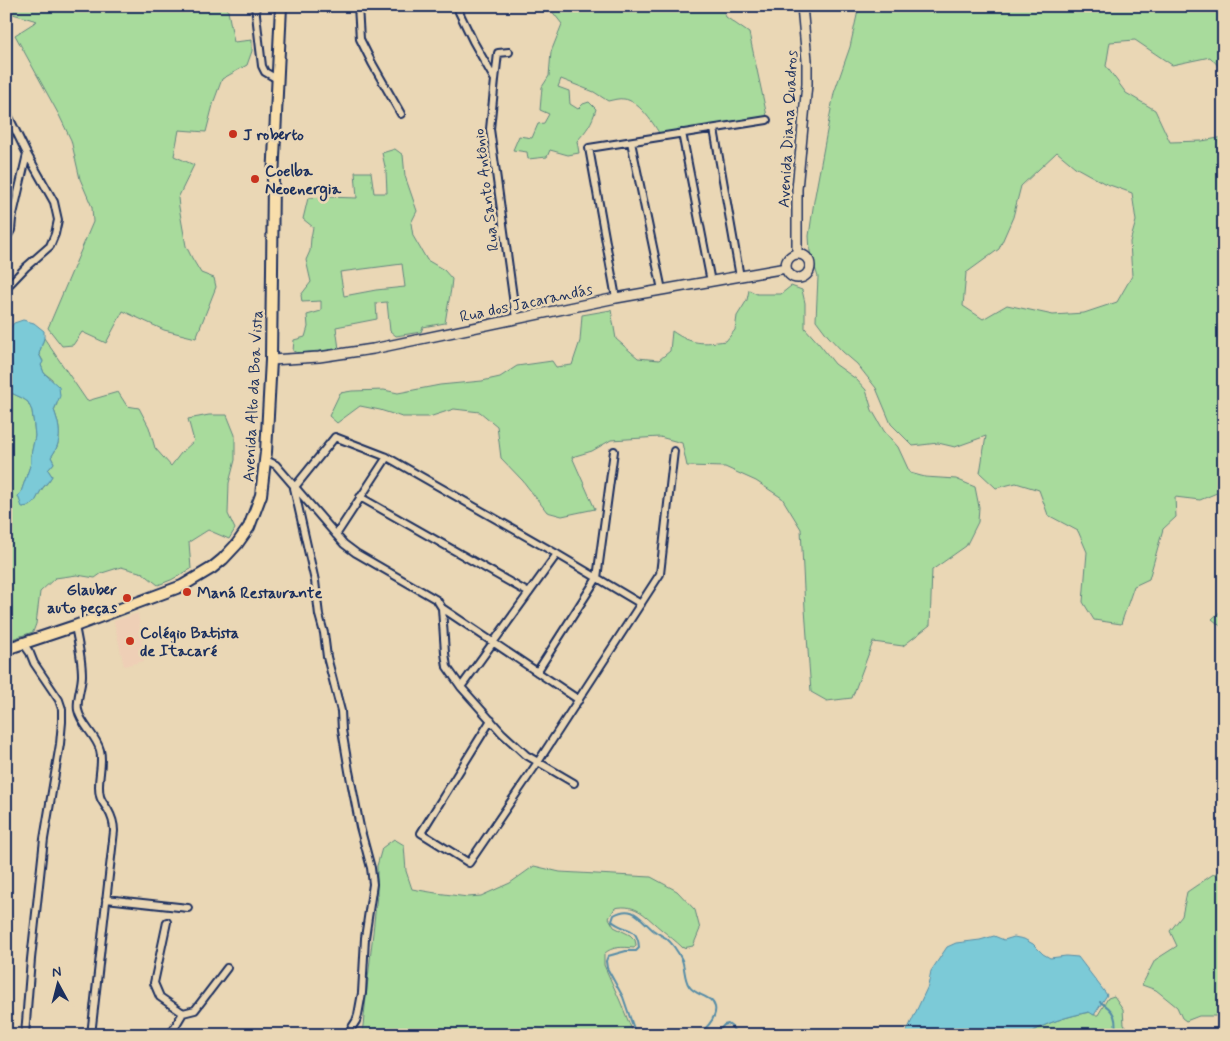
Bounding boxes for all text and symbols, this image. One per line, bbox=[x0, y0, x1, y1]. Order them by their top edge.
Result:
street label: Avenida Diana Quadros bbox=[774, 50, 803, 208]
place label: J roberto bbox=[243, 125, 304, 146]
street label: Rua Santo Antônio bbox=[469, 127, 504, 252]
marker: J roberto bbox=[227, 128, 239, 140]
place label: Coelba Neoenergia bbox=[265, 161, 341, 202]
marker: Coelba Neoenergia bbox=[249, 173, 261, 185]
street label: Rua dos Jacarandás bbox=[458, 279, 595, 328]
street label: Avenida Alto da Boa Vista bbox=[239, 310, 268, 483]
place label: Glauber auto peças bbox=[47, 580, 118, 619]
place label: Maná Restaurante bbox=[197, 583, 323, 604]
marker: Maná Restaurante bbox=[181, 586, 193, 598]
marker: Glauber auto peças bbox=[121, 592, 133, 604]
place label: Colégio Batista de Itacaré bbox=[140, 623, 239, 662]
marker: Colégio Batista de Itacaré bbox=[124, 635, 136, 647]
north arrow bbox=[32, 958, 82, 1008]
text: N bbox=[51, 963, 62, 982]

